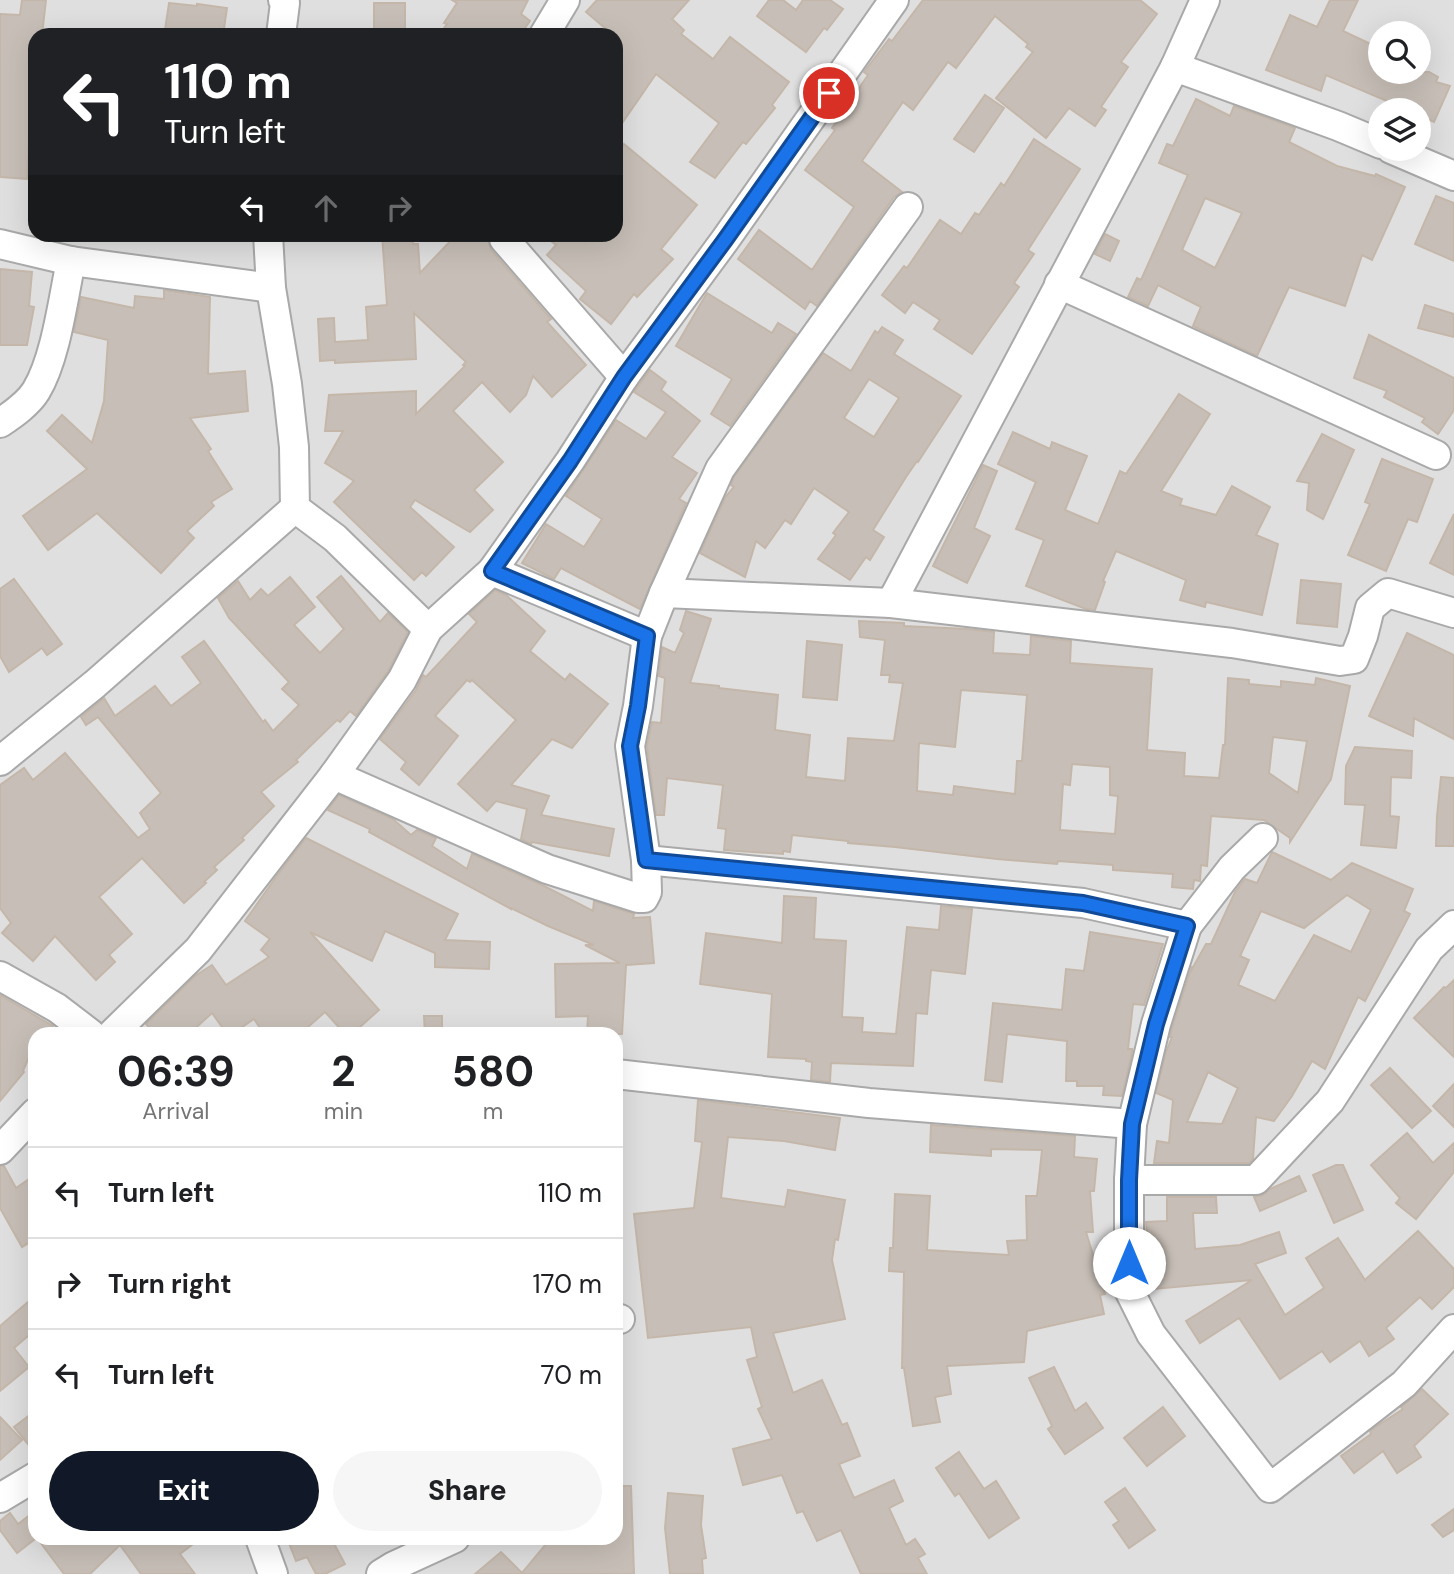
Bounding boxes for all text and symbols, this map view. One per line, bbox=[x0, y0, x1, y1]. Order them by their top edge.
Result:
map controls bbox=[1368, 21, 1431, 161]
button: search bbox=[1368, 21, 1431, 84]
text: 110 m bbox=[164, 49, 292, 113]
icon: left bbox=[49, 56, 140, 147]
pin bbox=[799, 63, 859, 123]
icon: arrive bbox=[810, 74, 848, 112]
button: layers bbox=[1368, 98, 1431, 161]
text: Turn left bbox=[164, 111, 286, 153]
icon: left bbox=[234, 189, 272, 227]
icon: ahead bbox=[307, 189, 345, 227]
icon: right bbox=[380, 189, 418, 227]
text: 06:39 bbox=[117, 1044, 235, 1099]
text: 2 bbox=[331, 1044, 355, 1099]
text: 580 bbox=[452, 1044, 534, 1099]
text: Arrival bbox=[142, 1096, 209, 1126]
text: min bbox=[324, 1096, 363, 1126]
text: m bbox=[483, 1096, 503, 1126]
icon: left bbox=[49, 1174, 87, 1212]
text: Turn left bbox=[108, 1176, 215, 1210]
text: 110 m bbox=[538, 1176, 602, 1210]
position arrow bbox=[1092, 1226, 1166, 1300]
icon: right bbox=[49, 1265, 87, 1303]
text: Turn right bbox=[108, 1267, 232, 1301]
text: 170 m bbox=[533, 1267, 602, 1301]
icon: left bbox=[49, 1356, 87, 1394]
text: Turn left bbox=[108, 1358, 215, 1392]
text: 70 m bbox=[541, 1358, 602, 1392]
button: Exit bbox=[49, 1451, 319, 1531]
button: Share bbox=[333, 1451, 602, 1531]

